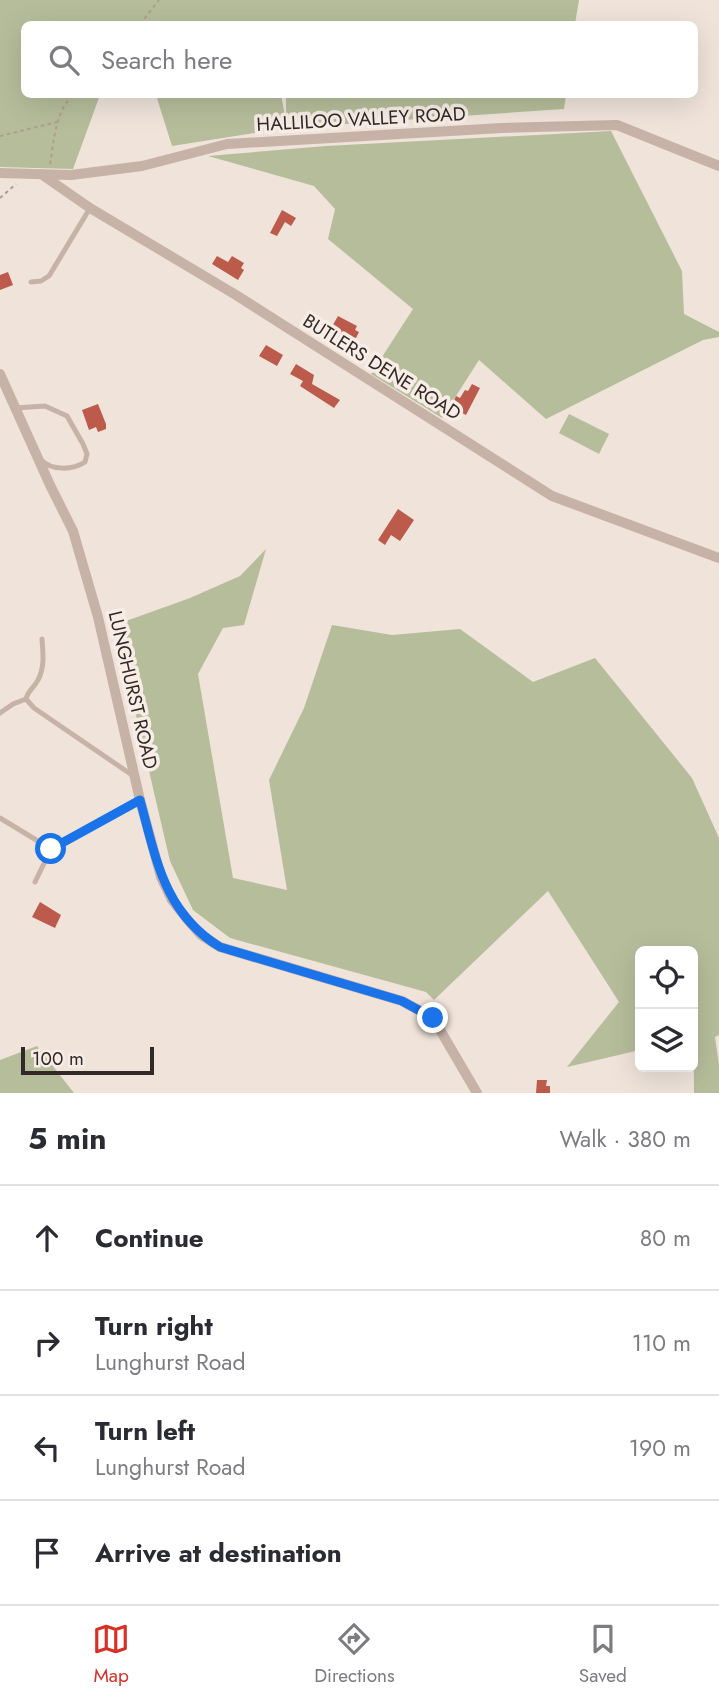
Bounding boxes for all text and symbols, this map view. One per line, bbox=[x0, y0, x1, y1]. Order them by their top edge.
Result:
search box bbox=[21, 21, 698, 98]
icon: search bbox=[45, 41, 83, 79]
text: Search here bbox=[101, 41, 233, 79]
street label: HALLILOO VALLEY ROAD bbox=[256, 100, 466, 138]
street label: BUTLERS DENE ROAD bbox=[298, 307, 466, 427]
street label: LUNGHURST ROAD bbox=[102, 608, 164, 772]
route start bbox=[35, 833, 66, 864]
map controls bbox=[635, 946, 698, 1072]
button: locate bbox=[635, 946, 698, 1009]
route end bbox=[417, 1002, 448, 1033]
button: layers bbox=[635, 1009, 698, 1072]
scale bar bbox=[21, 1044, 154, 1076]
text: 100 m bbox=[32, 1045, 84, 1072]
text: 5 min bbox=[28, 1117, 106, 1160]
text: Walk · 380 m bbox=[560, 1122, 691, 1156]
icon: ahead bbox=[28, 1219, 66, 1257]
text: Continue bbox=[95, 1219, 204, 1257]
text: 80 m bbox=[640, 1221, 691, 1255]
text: Turn right bbox=[95, 1307, 213, 1345]
icon: right bbox=[28, 1324, 66, 1362]
text: 110 m bbox=[632, 1326, 691, 1360]
text: Lunghurst Road bbox=[95, 1345, 246, 1379]
text: Turn left bbox=[95, 1412, 195, 1450]
icon: left bbox=[28, 1429, 66, 1467]
text: 190 m bbox=[629, 1431, 691, 1465]
text: Lunghurst Road bbox=[95, 1450, 246, 1484]
icon: arrive bbox=[28, 1534, 66, 1572]
text: Arrive at destination bbox=[95, 1534, 342, 1572]
tab: Map bbox=[92, 1620, 130, 1689]
tab: Directions bbox=[314, 1620, 395, 1689]
tab: Saved bbox=[579, 1620, 627, 1689]

